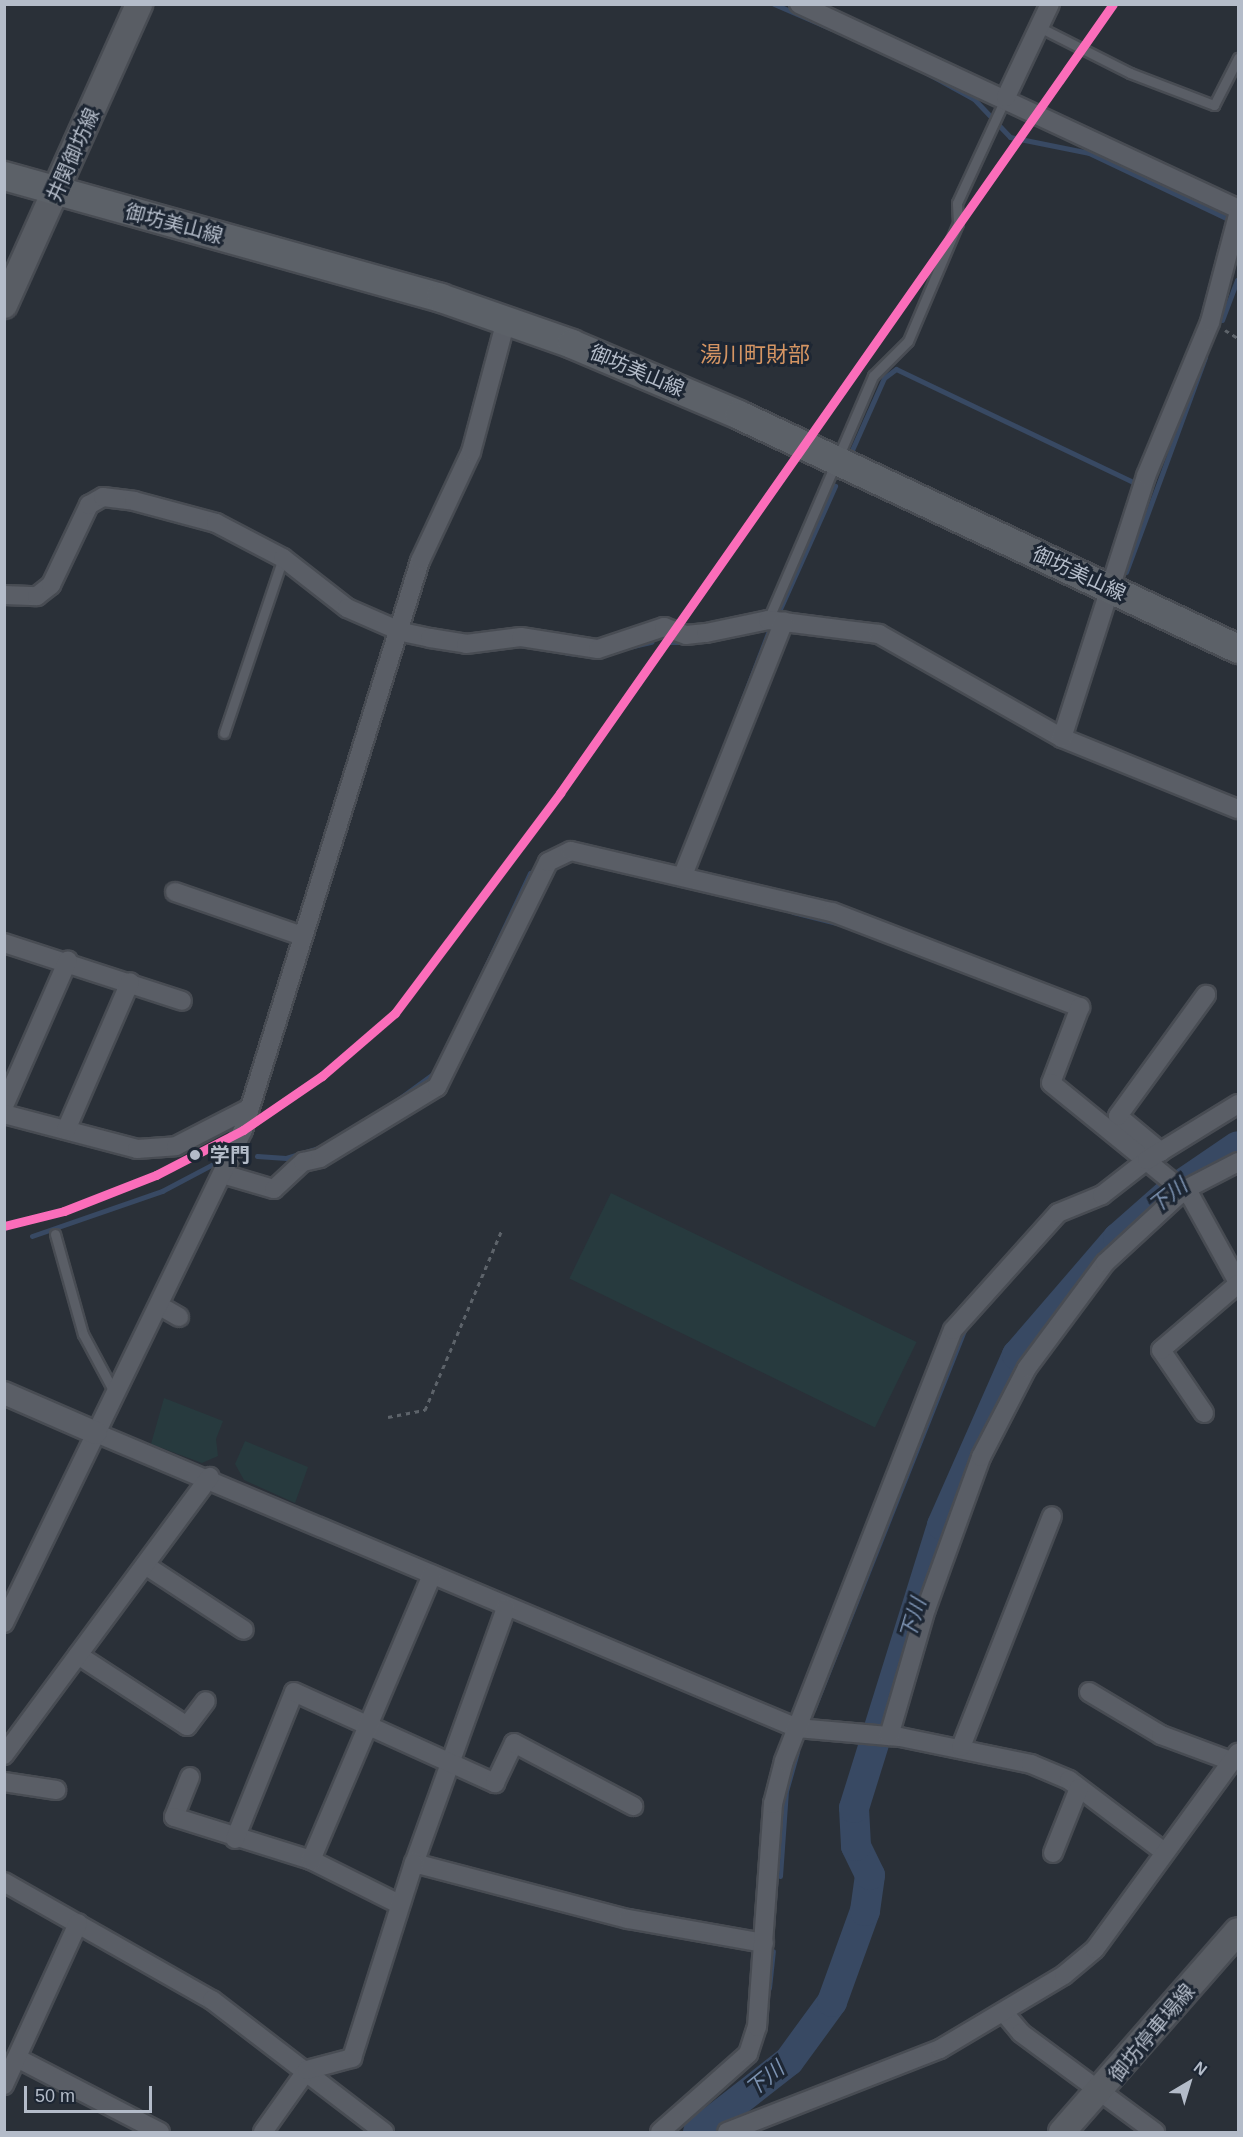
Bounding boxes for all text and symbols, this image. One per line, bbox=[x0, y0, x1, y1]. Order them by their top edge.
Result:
street label: 井関御坊線 bbox=[42, 104, 104, 206]
street label: 御坊美山線 bbox=[123, 199, 225, 249]
street label: 御坊美山線 bbox=[586, 340, 688, 402]
district label: 湯川町財部 bbox=[700, 342, 810, 368]
street label: 御坊美山線 bbox=[1029, 542, 1129, 606]
place label: 学門 bbox=[210, 1143, 250, 1167]
marker: 学門 bbox=[185, 1145, 205, 1165]
water label: 下川 bbox=[1144, 1173, 1192, 1219]
water label: 下川 bbox=[895, 1595, 931, 1643]
street label: 御坊停車場線 bbox=[1104, 1979, 1200, 2087]
north arrow bbox=[1159, 2053, 1219, 2113]
water label: 下川 bbox=[741, 2056, 789, 2102]
text: N bbox=[1191, 2058, 1210, 2079]
scale bar bbox=[27, 2074, 154, 2112]
text: 50 m bbox=[35, 2086, 75, 2106]

